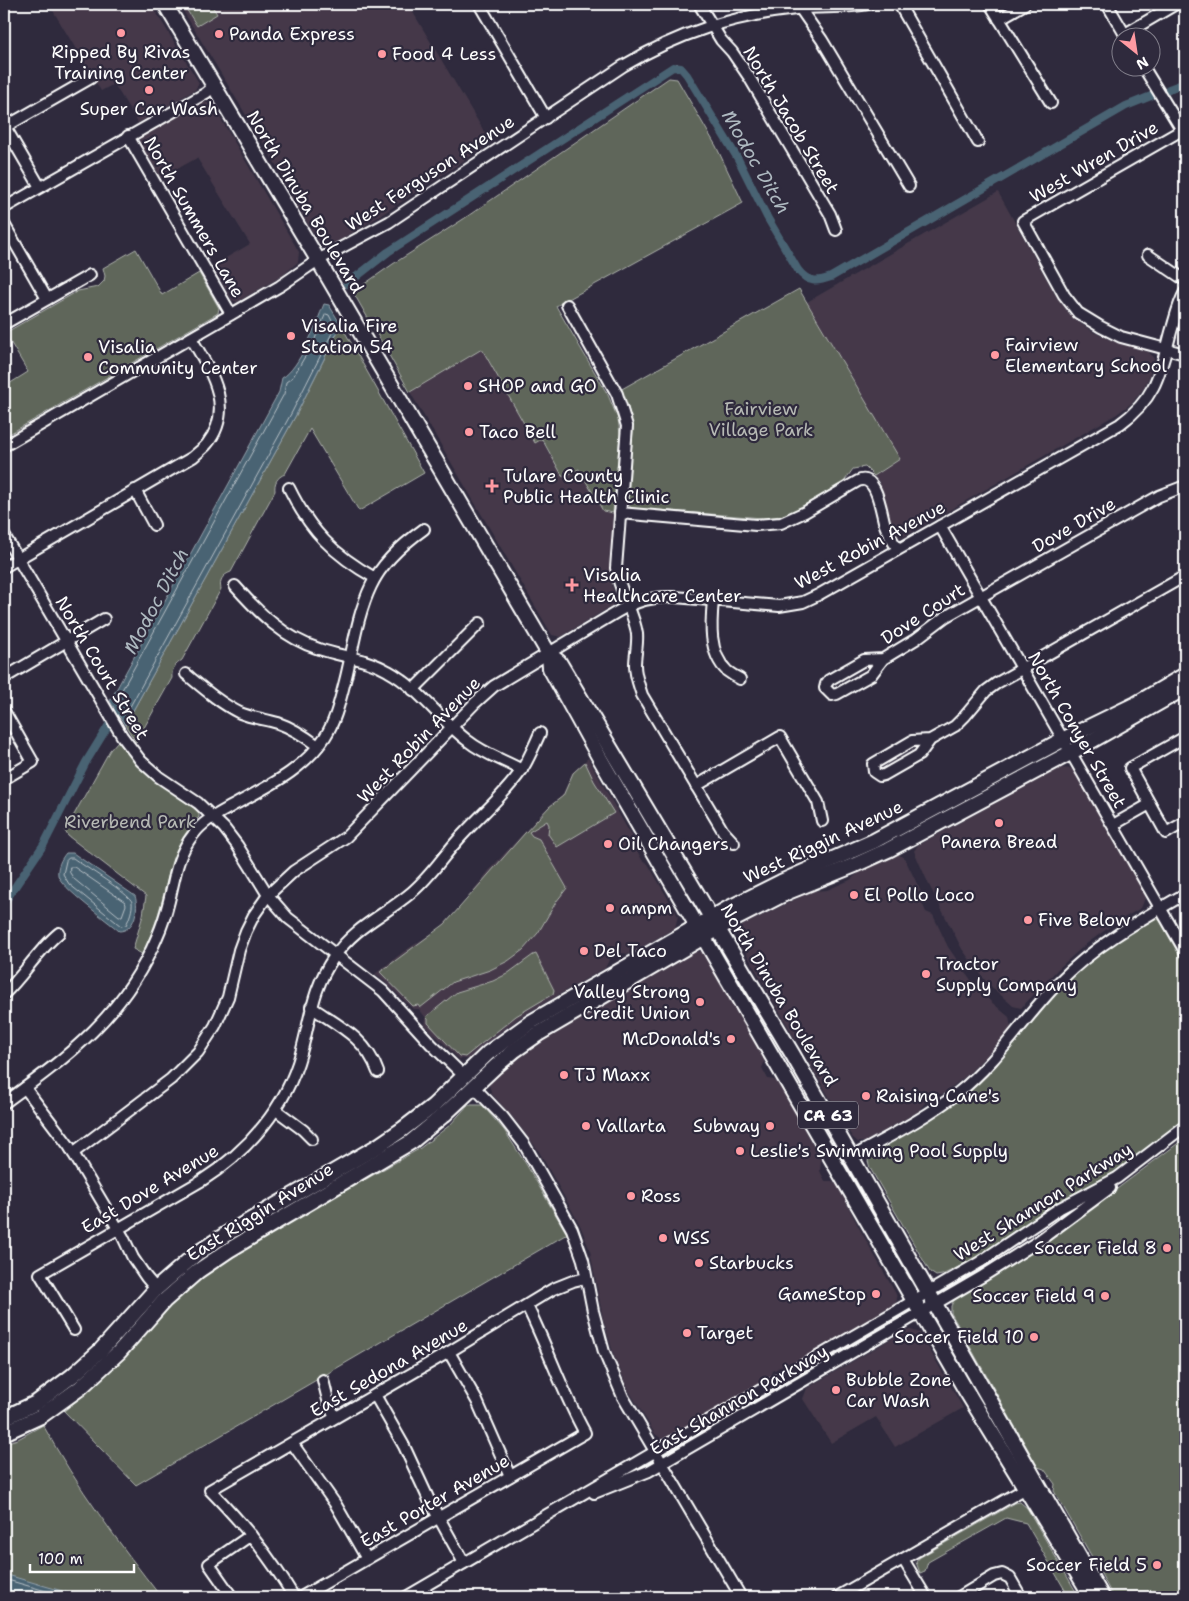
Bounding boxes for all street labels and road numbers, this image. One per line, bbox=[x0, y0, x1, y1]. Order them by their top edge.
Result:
street label: North Jacob Street bbox=[737, 42, 845, 198]
street label: North Dinuba Boulevard bbox=[241, 106, 369, 298]
street label: West Ferguson Avenue bbox=[341, 109, 519, 237]
street label: West Wren Drive bbox=[1025, 115, 1163, 209]
street label: North Summers Lane bbox=[138, 132, 250, 302]
street label: Dove Drive bbox=[1028, 492, 1120, 558]
street label: West Robin Avenue bbox=[790, 495, 950, 595]
street label: Dove Court bbox=[876, 578, 970, 650]
street label: North Court Street bbox=[50, 592, 155, 744]
street label: North Conyer Street bbox=[1022, 647, 1132, 813]
street label: West Robin Avenue bbox=[352, 671, 486, 809]
street label: West Riggin Avenue bbox=[739, 794, 907, 890]
street label: North Dinuba Boulevard bbox=[715, 899, 843, 1091]
road number: CA 63 bbox=[798, 1102, 858, 1128]
street label: West Shannon Parkway bbox=[949, 1137, 1137, 1267]
street label: East Dove Avenue bbox=[77, 1138, 223, 1240]
street label: East Riggin Avenue bbox=[182, 1157, 338, 1267]
street label: East Sedona Avenue bbox=[306, 1313, 472, 1423]
street label: East Shannon Parkway bbox=[646, 1339, 832, 1461]
street label: East Porter Avenue bbox=[356, 1449, 514, 1553]

